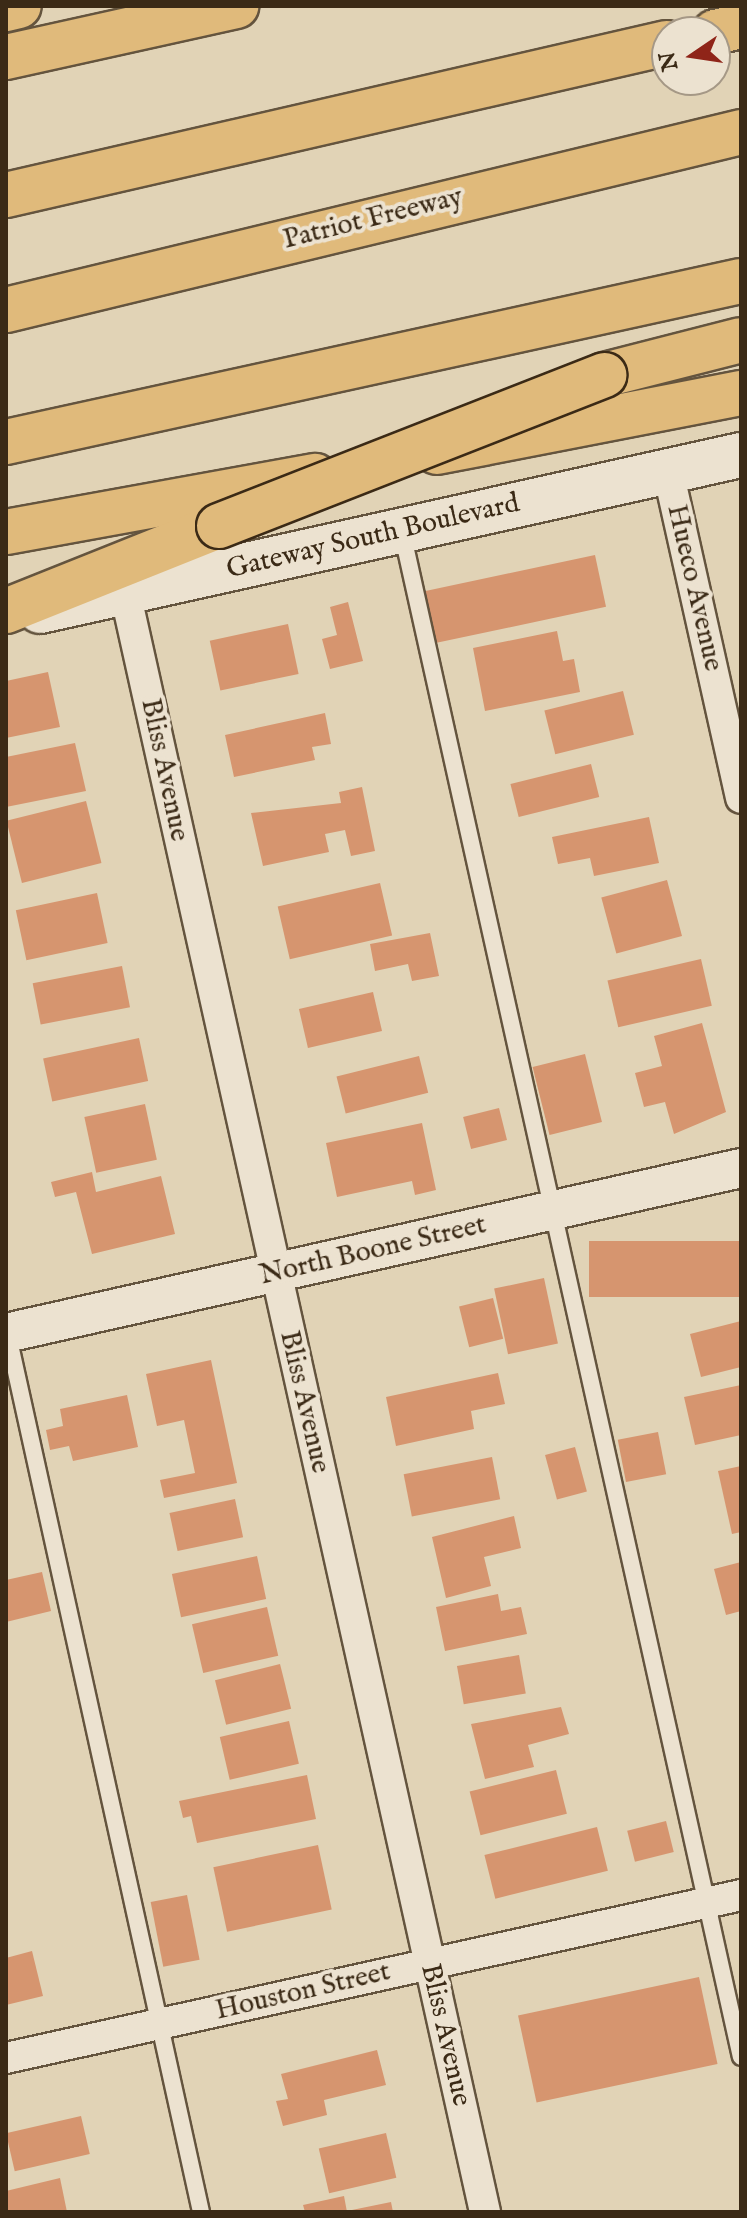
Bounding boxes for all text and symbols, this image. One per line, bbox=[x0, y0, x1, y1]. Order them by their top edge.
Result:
north arrow bbox=[651, 16, 731, 96]
text: N bbox=[654, 49, 685, 73]
street label: Patriot Freeway bbox=[280, 180, 466, 258]
street label: Gateway South Boulevard bbox=[223, 487, 523, 587]
street label: Hueco Avenue bbox=[659, 501, 729, 675]
street label: Bliss Avenue bbox=[132, 696, 196, 844]
street label: North Boone Street bbox=[256, 1209, 490, 1293]
street label: Bliss Avenue bbox=[271, 1328, 337, 1476]
street label: Houston Street bbox=[212, 1956, 394, 2028]
street label: Bliss Avenue bbox=[412, 1961, 478, 2109]

